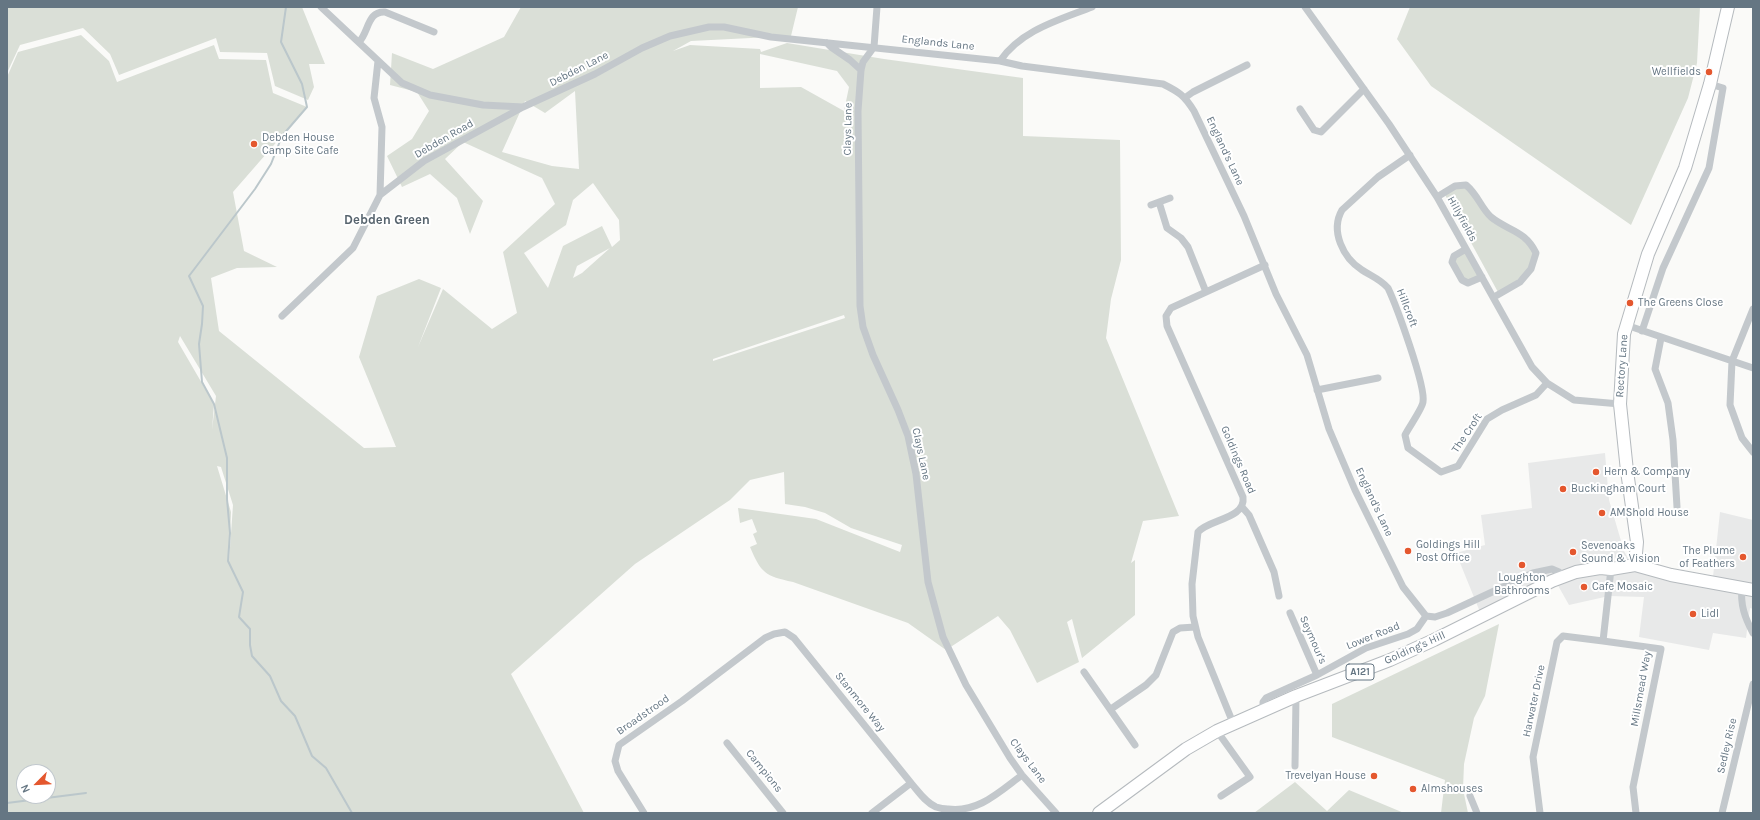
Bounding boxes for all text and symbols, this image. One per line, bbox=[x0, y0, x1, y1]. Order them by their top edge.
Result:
street label: Englands Lane bbox=[901, 33, 975, 53]
street label: Debden Lane bbox=[547, 49, 611, 89]
place label: Wellfields bbox=[1652, 65, 1701, 79]
marker: Wellfields bbox=[1704, 67, 1714, 77]
street label: Clays Lane bbox=[841, 102, 855, 156]
street label: England's Lane bbox=[1203, 114, 1247, 188]
street label: Debden Road bbox=[412, 117, 476, 161]
place label: Debden House Camp Site Cafe bbox=[262, 131, 339, 157]
marker: Debden House Camp Site Cafe bbox=[249, 139, 259, 149]
street label: Hillyfields bbox=[1444, 194, 1480, 244]
district label: Debden Green bbox=[344, 212, 430, 228]
street label: Hillcroft bbox=[1394, 287, 1420, 329]
place label: The Greens Close bbox=[1638, 296, 1723, 310]
marker: The Greens Close bbox=[1625, 298, 1635, 308]
street label: Rectory Lane bbox=[1613, 334, 1631, 398]
street label: The Croft bbox=[1449, 411, 1485, 455]
street label: Goldings Road bbox=[1218, 424, 1258, 496]
street label: Clays Lane bbox=[909, 427, 933, 481]
street label: England's Lane bbox=[1352, 465, 1396, 539]
place label: Hern & Company bbox=[1604, 465, 1690, 479]
marker: Hern & Company bbox=[1591, 467, 1601, 477]
place label: Buckingham Court bbox=[1571, 482, 1666, 496]
marker: Buckingham Court bbox=[1558, 484, 1568, 494]
place label: AMShold House bbox=[1610, 506, 1689, 520]
marker: AMShold House bbox=[1597, 508, 1607, 518]
place label: Goldings Hill Post Office bbox=[1416, 538, 1480, 564]
place label: Sevenoaks Sound & Vision bbox=[1581, 539, 1660, 565]
place label: The Plume of Feathers bbox=[1679, 544, 1735, 570]
marker: Goldings Hill Post Office bbox=[1403, 546, 1413, 556]
marker: Sevenoaks Sound & Vision bbox=[1568, 547, 1578, 557]
marker: The Plume of Feathers bbox=[1738, 552, 1748, 562]
marker: Loughton Bathrooms bbox=[1517, 560, 1527, 570]
place label: Loughton Bathrooms bbox=[1494, 571, 1550, 597]
place label: Cafe Mosaic bbox=[1592, 580, 1653, 594]
marker: Cafe Mosaic bbox=[1579, 582, 1589, 592]
place label: Lidl bbox=[1701, 607, 1719, 621]
marker: Lidl bbox=[1688, 609, 1698, 619]
street label: Seymour's bbox=[1296, 614, 1330, 666]
street label: Lower Road bbox=[1344, 619, 1402, 653]
street label: Golding's Hill bbox=[1382, 629, 1448, 667]
street label: Millsmead Way bbox=[1628, 650, 1654, 728]
road number: A121 bbox=[1346, 664, 1374, 680]
street label: Harwater Drive bbox=[1520, 664, 1548, 738]
street label: Stanmore Way bbox=[832, 670, 888, 734]
street label: Broadstrood bbox=[614, 692, 672, 738]
street label: Sedley Rise bbox=[1714, 717, 1740, 775]
street label: Clays Lane bbox=[1007, 736, 1049, 786]
street label: Campions bbox=[743, 747, 785, 795]
north arrow bbox=[16, 764, 56, 804]
place label: Trevelyan House bbox=[1286, 769, 1366, 783]
marker: Trevelyan House bbox=[1369, 771, 1379, 781]
text: N bbox=[18, 782, 33, 795]
place label: Almshouses bbox=[1421, 782, 1483, 796]
marker: Almshouses bbox=[1408, 784, 1418, 794]

